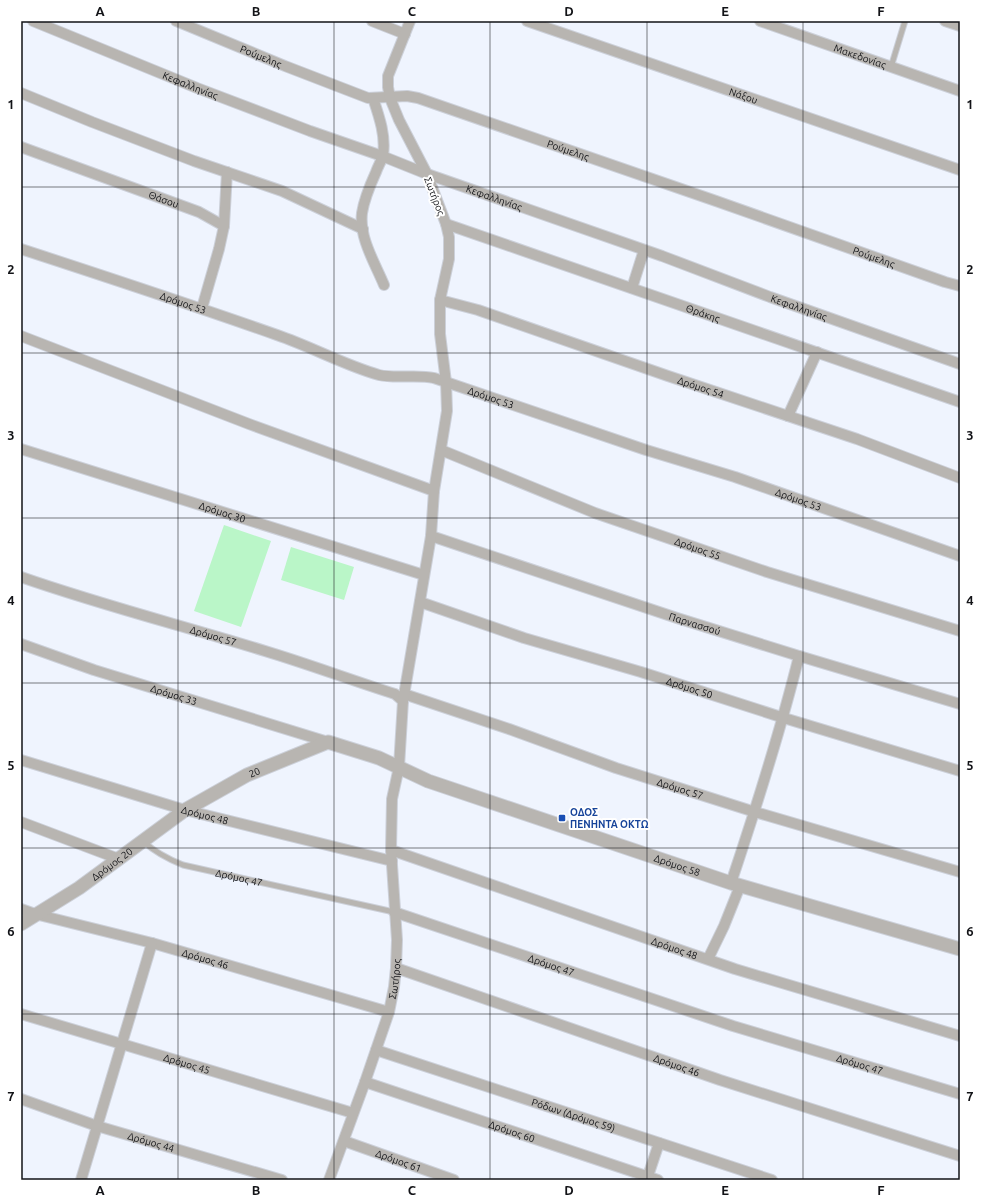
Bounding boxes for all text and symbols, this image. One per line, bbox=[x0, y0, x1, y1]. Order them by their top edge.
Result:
text: A bbox=[95, 4, 105, 18]
text: B bbox=[252, 4, 261, 18]
text: C bbox=[408, 4, 417, 18]
text: D bbox=[564, 4, 574, 18]
text: E bbox=[721, 4, 729, 18]
text: F bbox=[877, 4, 885, 18]
street label: Μακεδονίας bbox=[832, 42, 888, 71]
street label: Ρούμελης bbox=[239, 43, 284, 70]
street label: Κεφαλληνίας bbox=[161, 70, 220, 102]
street label: Νάξου bbox=[728, 86, 759, 106]
text: 1 bbox=[7, 97, 15, 111]
text: 1 bbox=[966, 97, 974, 111]
street label: Ρούμελης bbox=[546, 138, 591, 163]
street label: Σωτήρος bbox=[422, 175, 447, 217]
street label: Κεφαλληνίας bbox=[465, 183, 524, 213]
street label: Θάσου bbox=[147, 189, 180, 210]
street label: Ρούμελης bbox=[851, 245, 897, 270]
text: 2 bbox=[7, 262, 15, 276]
text: 2 bbox=[966, 262, 974, 276]
street label: Δρόμος 53 bbox=[159, 290, 208, 316]
street label: Κεφαλληνίας bbox=[769, 293, 829, 323]
street label: Θράκης bbox=[684, 303, 722, 325]
street label: Δρόμος 54 bbox=[676, 375, 725, 400]
street label: Δρόμος 53 bbox=[466, 385, 515, 411]
text: 3 bbox=[7, 428, 15, 442]
text: 3 bbox=[966, 428, 974, 442]
street label: Δρόμος 53 bbox=[774, 487, 823, 513]
street label: Δρόμος 30 bbox=[198, 500, 247, 525]
street label: Δρόμος 55 bbox=[673, 536, 722, 562]
text: 4 bbox=[7, 593, 15, 607]
text: 4 bbox=[966, 593, 974, 607]
street label: Παρνασσού bbox=[667, 611, 722, 637]
street label: Δρόμος 57 bbox=[189, 624, 238, 648]
street label: Δρόμος 50 bbox=[665, 676, 714, 701]
street label: Δρόμος 33 bbox=[149, 683, 198, 707]
text: 5 bbox=[7, 758, 15, 772]
text: 5 bbox=[966, 758, 974, 772]
street label: 20 bbox=[247, 765, 262, 780]
street label: Δρόμος 57 bbox=[656, 776, 705, 801]
street label: Δρόμος 48 bbox=[180, 804, 230, 827]
place label: ΟΔΟΣ ΠΕΝΗΝΤΑ ΟΚΤΩ bbox=[570, 807, 649, 830]
marker: ΟΔΟΣ ΠΕΝΗΝΤΑ ΟΚΤΩ bbox=[557, 813, 567, 823]
street label: Δρόμος 20 bbox=[90, 845, 135, 883]
street label: Δρόμος 58 bbox=[653, 852, 702, 878]
street label: Δρόμος 47 bbox=[214, 867, 264, 889]
text: 6 bbox=[7, 924, 15, 938]
text: 6 bbox=[966, 924, 974, 938]
street label: Δρόμος 48 bbox=[650, 936, 699, 962]
street label: Δρόμος 46 bbox=[181, 947, 230, 971]
street label: Δρόμος 47 bbox=[527, 953, 576, 978]
street label: Σωτήρος bbox=[387, 958, 402, 1000]
street label: Δρόμος 45 bbox=[162, 1052, 211, 1076]
street label: Δρόμος 46 bbox=[652, 1052, 701, 1079]
street label: Δρόμος 47 bbox=[835, 1052, 884, 1077]
text: 7 bbox=[7, 1089, 15, 1103]
text: 7 bbox=[966, 1089, 974, 1103]
street label: Ρόδων (Δρόμος 59) bbox=[530, 1097, 617, 1134]
street label: Δρόμος 60 bbox=[487, 1119, 537, 1145]
street label: Δρόμος 44 bbox=[126, 1130, 176, 1154]
street label: Δρόμος 61 bbox=[374, 1148, 423, 1174]
text: A bbox=[95, 1183, 105, 1197]
text: B bbox=[252, 1183, 261, 1197]
text: C bbox=[408, 1183, 417, 1197]
text: D bbox=[564, 1183, 574, 1197]
text: E bbox=[721, 1183, 729, 1197]
text: F bbox=[877, 1183, 885, 1197]

